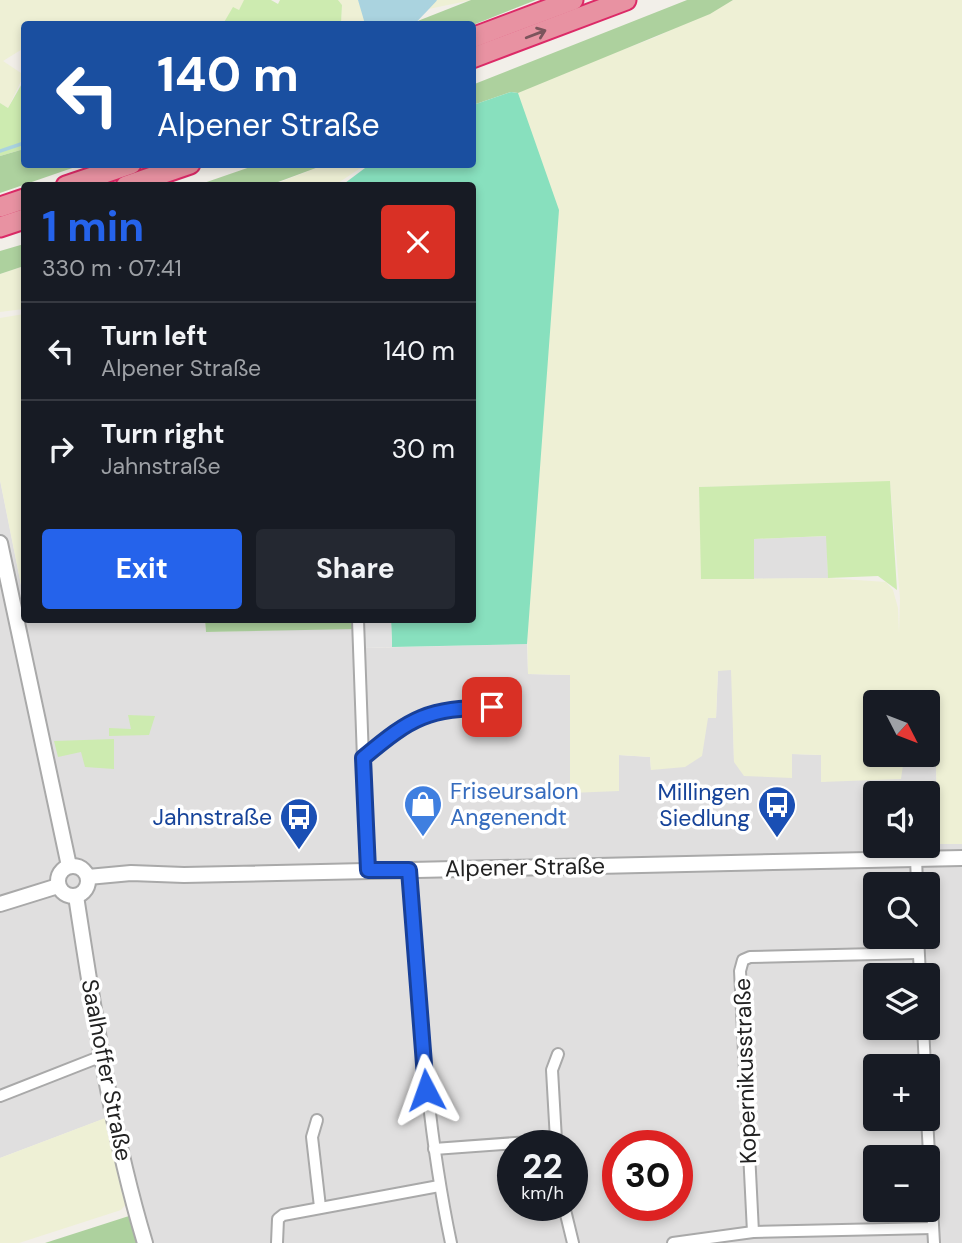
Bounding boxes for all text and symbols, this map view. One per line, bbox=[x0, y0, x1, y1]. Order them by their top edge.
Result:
one-way arrow bbox=[525, 26, 547, 39]
text: 140 m bbox=[157, 42, 299, 106]
icon: left bbox=[42, 49, 133, 140]
text: Alpener Straße bbox=[157, 104, 380, 146]
text: 1 min bbox=[42, 199, 144, 254]
button: close bbox=[381, 205, 455, 279]
text: 330 m · 07:41 bbox=[42, 253, 182, 283]
text: Turn left bbox=[101, 319, 208, 353]
icon: left bbox=[42, 332, 80, 370]
text: 140 m bbox=[383, 334, 455, 368]
text: Alpener Straße bbox=[101, 353, 261, 383]
text: Turn right bbox=[101, 417, 225, 451]
icon: right bbox=[42, 430, 80, 468]
text: 30 m bbox=[392, 432, 455, 466]
text: Jahnstraße bbox=[101, 451, 221, 481]
button: Exit bbox=[42, 529, 242, 609]
button: Share bbox=[256, 529, 455, 609]
pin bbox=[462, 677, 522, 737]
icon: arrive bbox=[473, 688, 511, 726]
north arrow bbox=[863, 690, 940, 766]
map controls bbox=[863, 690, 940, 1222]
place label: Friseursalon Angenendt bbox=[450, 776, 579, 832]
place label: Millingen Siedlung bbox=[658, 777, 750, 833]
button: sound bbox=[863, 781, 940, 858]
shop icon: Friseursalon Angenendt bbox=[402, 783, 444, 838]
bus stop icon: Millingen Siedlung bbox=[756, 784, 798, 839]
bus stop icon: Jahnstraße bbox=[278, 796, 320, 851]
place label: Jahnstraße bbox=[153, 802, 272, 832]
street label: Alpener Straße bbox=[445, 851, 605, 883]
button: search bbox=[863, 872, 940, 949]
button: layers bbox=[863, 963, 940, 1040]
street label: Saalhoffer Straße bbox=[75, 977, 139, 1163]
street label: Kopernikusstraße bbox=[727, 977, 763, 1165]
position arrow bbox=[389, 1053, 463, 1127]
button: + bbox=[863, 1054, 940, 1131]
speed limit sign: 30 bbox=[602, 1130, 693, 1221]
text: 22 bbox=[522, 1143, 563, 1189]
button: − bbox=[863, 1145, 940, 1222]
text: km/h bbox=[521, 1181, 564, 1205]

